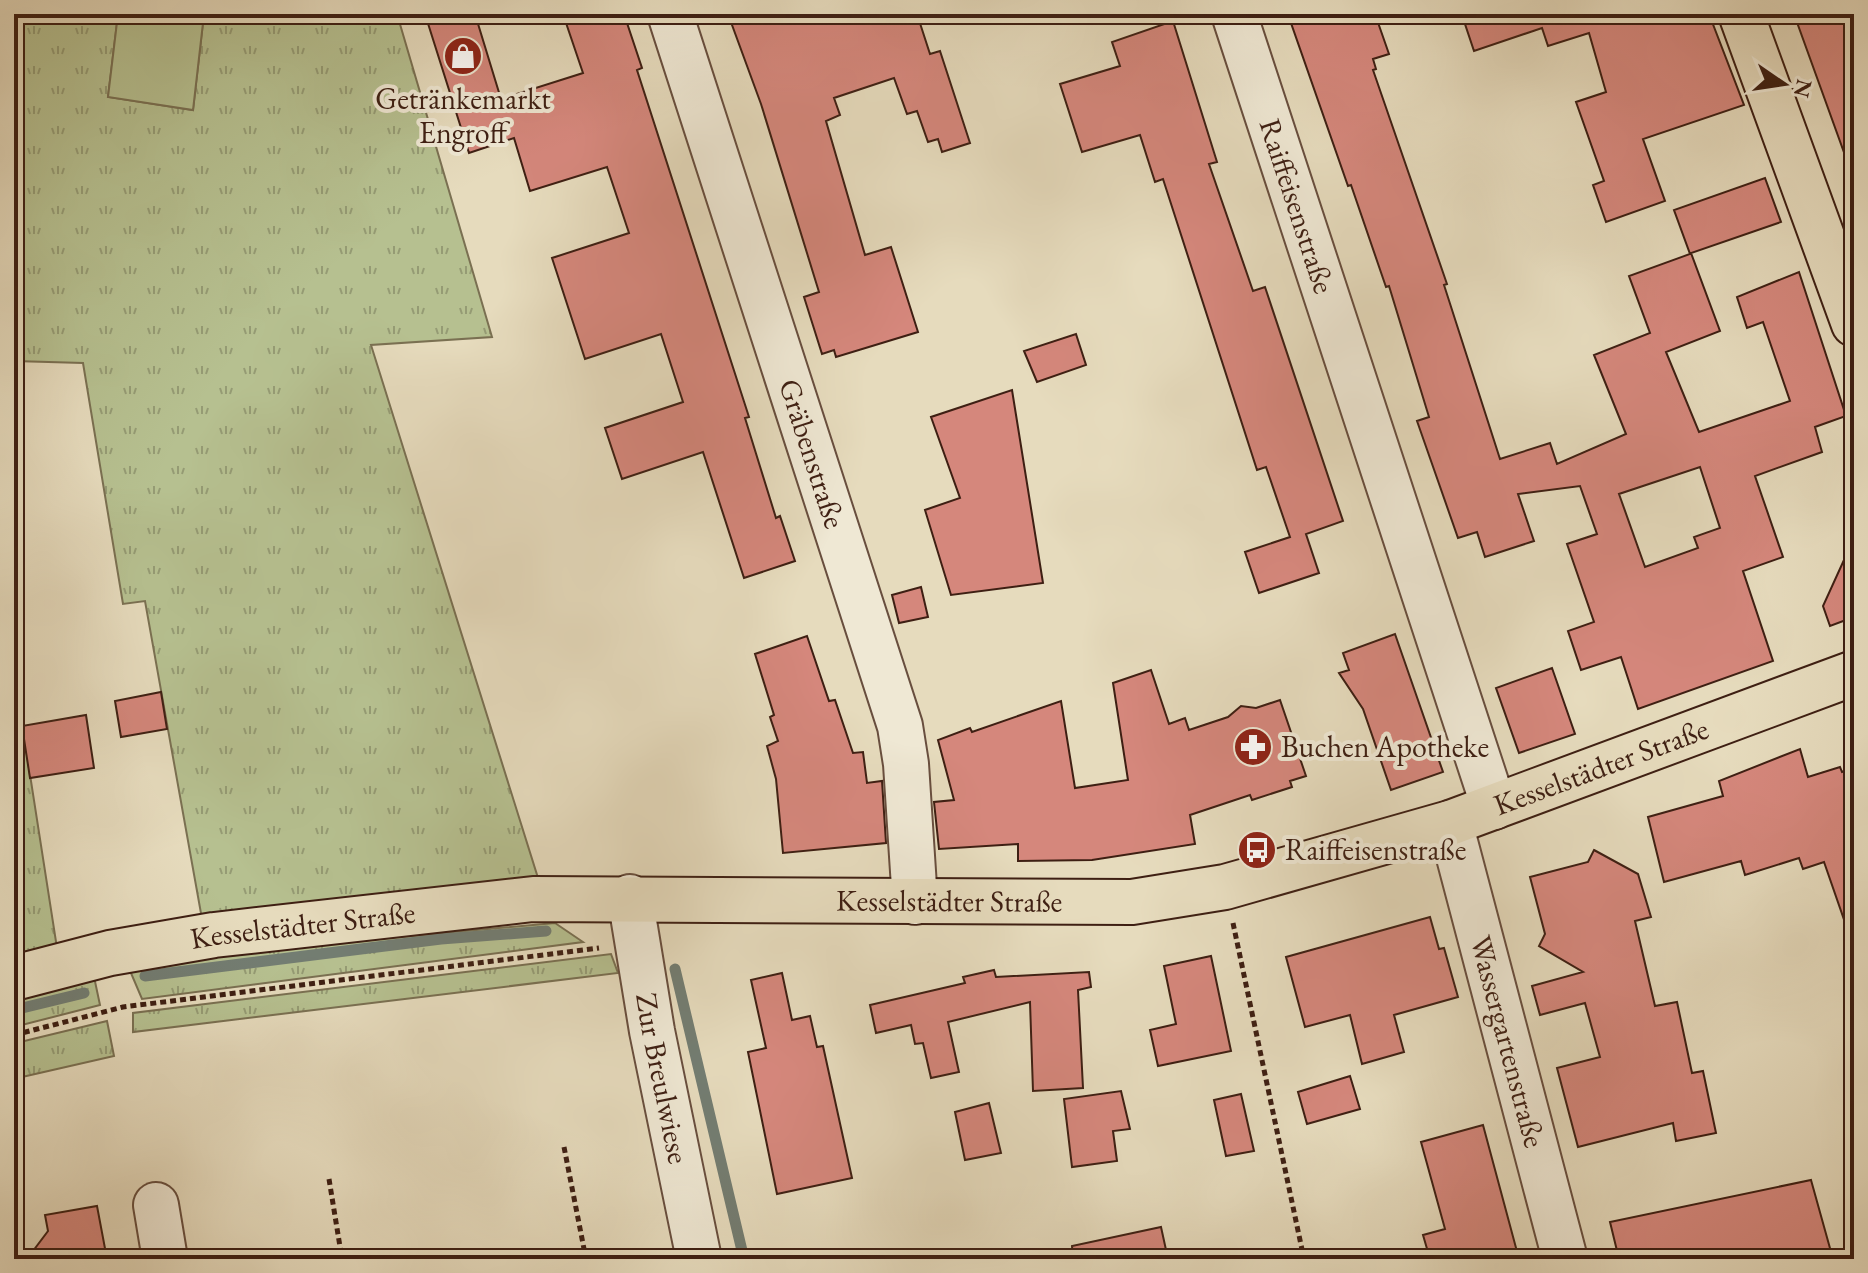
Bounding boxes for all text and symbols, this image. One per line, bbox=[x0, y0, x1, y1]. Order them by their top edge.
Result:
shop icon: Getränkemarkt Engroff bbox=[442, 35, 484, 77]
north arrow bbox=[1744, 44, 1824, 124]
text: N bbox=[1787, 76, 1819, 101]
place label: Getränkemarkt Engroff bbox=[375, 79, 551, 152]
street label: Raiffeisenstraße bbox=[1251, 113, 1344, 298]
street label: Gräbenstraße bbox=[770, 374, 855, 533]
street label: Kesselstädter Straße bbox=[1488, 709, 1714, 824]
pharmacy icon: Buchen Apotheke bbox=[1232, 726, 1274, 768]
place label: Buchen Apotheke bbox=[1281, 727, 1489, 766]
bus stop icon: Raiffeisenstraße bbox=[1236, 829, 1278, 871]
place label: Raiffeisenstraße bbox=[1285, 830, 1466, 869]
street label: Kesselstädter Straße bbox=[836, 881, 1062, 921]
street label: Kesselstädter Straße bbox=[187, 892, 417, 958]
street label: Wassergartenstraße bbox=[1462, 931, 1555, 1152]
street label: Zur Breulwiese bbox=[627, 990, 699, 1167]

